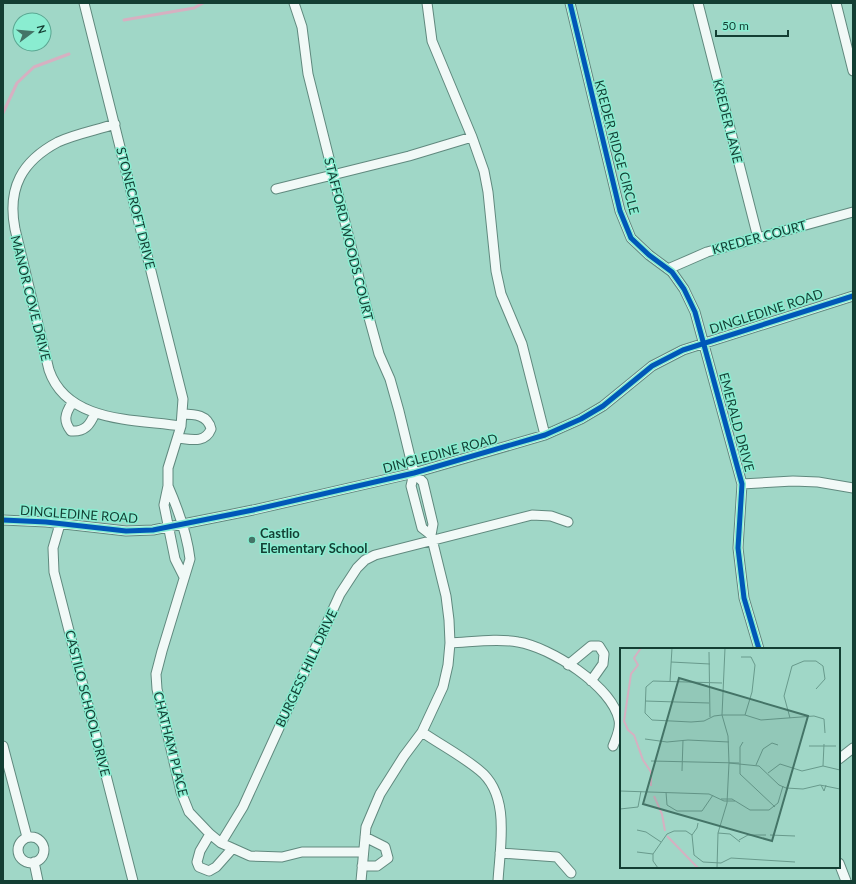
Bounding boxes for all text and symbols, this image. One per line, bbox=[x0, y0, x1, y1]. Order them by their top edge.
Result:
north arrow bbox=[12, 12, 52, 52]
scale bar bbox=[716, 12, 788, 38]
text: 50 m bbox=[722, 18, 749, 33]
text: N bbox=[35, 23, 50, 35]
street label: KREDER LANE bbox=[710, 77, 746, 165]
street label: KREDER RIDGE CIRCLE bbox=[591, 78, 643, 216]
street label: STONECROFT DRIVE bbox=[113, 145, 159, 271]
street label: STAFFORD WOODS COURT bbox=[321, 156, 377, 322]
street label: KREDER COURT bbox=[710, 217, 808, 257]
street label: MANOR COVE DRIVE bbox=[8, 234, 54, 362]
street label: DINGLEDINE ROAD bbox=[707, 285, 825, 337]
street label: EMERALD DRIVE bbox=[716, 371, 758, 473]
street label: DINGLEDINE ROAD bbox=[381, 430, 499, 476]
street label: DINGLEDINE ROAD bbox=[19, 502, 139, 526]
place label: Castlio Elementary School bbox=[260, 525, 368, 556]
marker: Castlio Elementary School bbox=[247, 535, 257, 545]
street label: BURGESS HILL DRIVE bbox=[272, 606, 340, 730]
street label: CASTILO SCHOOL DRIVE bbox=[62, 628, 114, 778]
inset map bbox=[620, 648, 840, 868]
street label: CHATHAM PLACE bbox=[150, 690, 192, 798]

